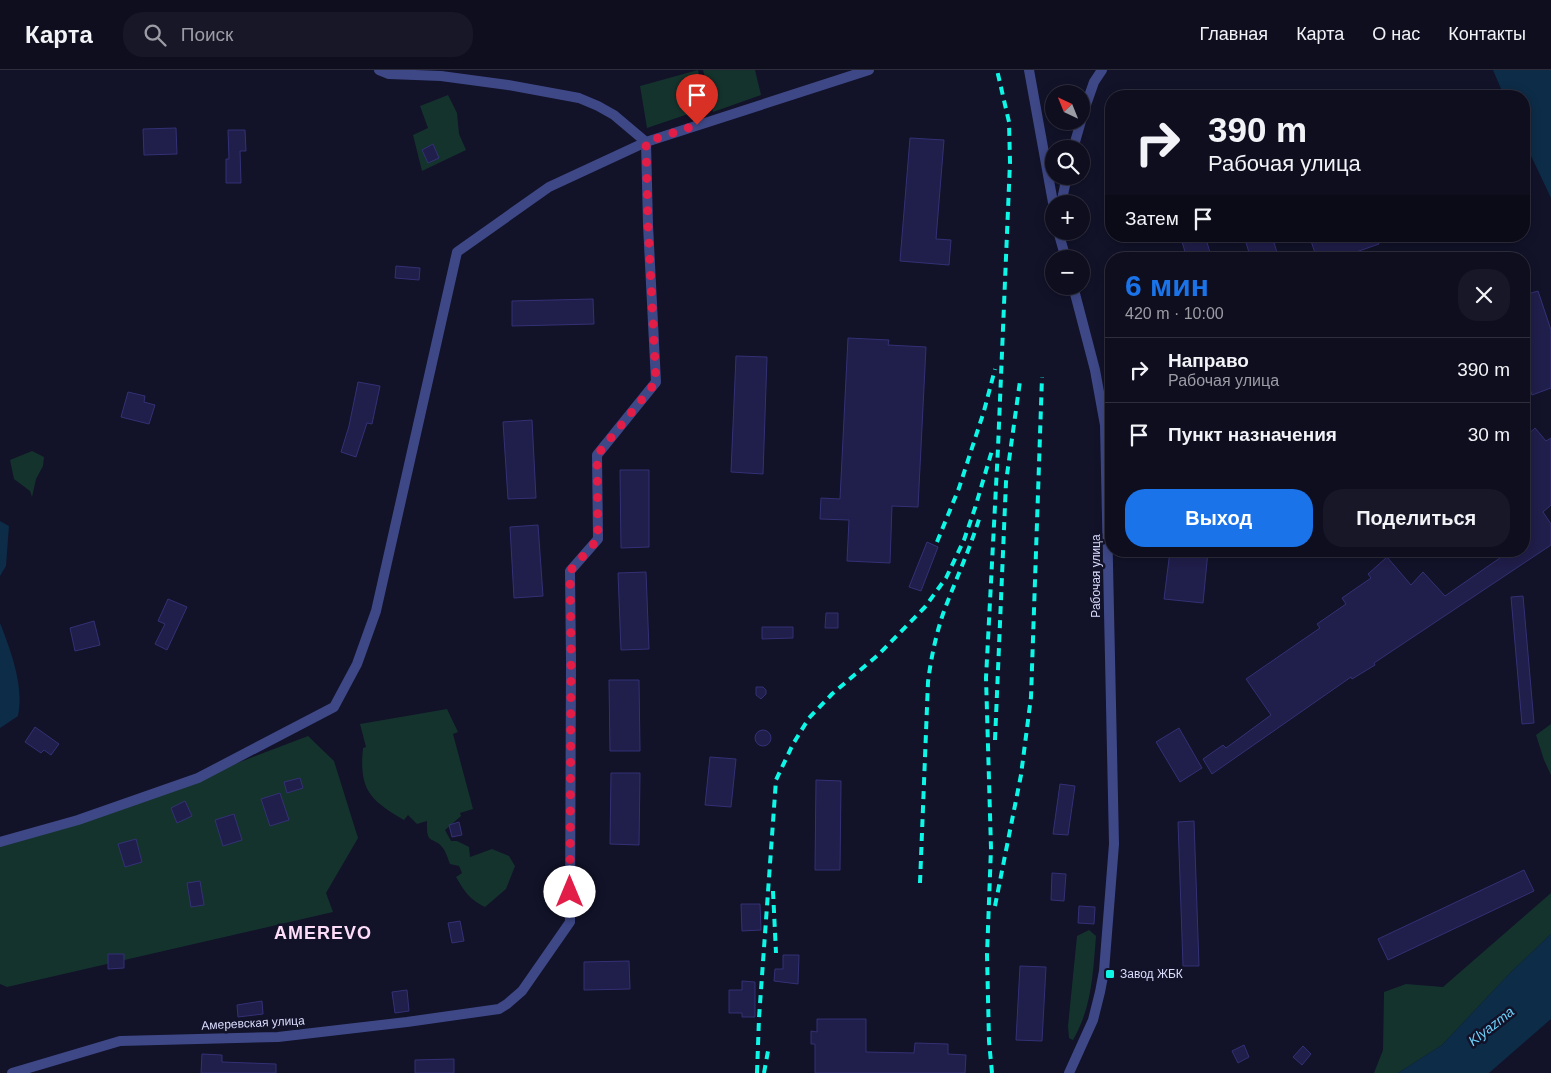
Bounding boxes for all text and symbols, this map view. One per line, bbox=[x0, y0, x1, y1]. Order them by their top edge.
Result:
search box bbox=[123, 12, 473, 57]
text: Карта bbox=[25, 21, 93, 48]
icon: search bbox=[141, 21, 169, 49]
text: Поиск bbox=[181, 24, 233, 45]
text: Главная bbox=[1200, 24, 1268, 44]
text: Карта bbox=[1296, 24, 1344, 44]
text: О нас bbox=[1372, 24, 1420, 44]
text: Контакты bbox=[1448, 24, 1526, 44]
pin bbox=[676, 74, 718, 125]
icon: arrive bbox=[683, 81, 711, 109]
north arrow bbox=[1045, 85, 1090, 130]
map controls bbox=[1045, 85, 1090, 295]
icon: right bbox=[1125, 110, 1190, 175]
text: 390 m bbox=[1208, 110, 1307, 149]
button: search bbox=[1045, 140, 1090, 185]
text: Рабочая улица bbox=[1208, 151, 1361, 176]
button: + bbox=[1045, 195, 1090, 240]
icon: arrive bbox=[1189, 205, 1217, 233]
text: Затем bbox=[1125, 208, 1179, 229]
button: − bbox=[1045, 250, 1090, 295]
text: 6 мин bbox=[1125, 269, 1209, 302]
button: close bbox=[1458, 269, 1510, 321]
text: 420 m · 10:00 bbox=[1125, 305, 1224, 322]
text: Направо bbox=[1168, 350, 1249, 371]
icon: right bbox=[1125, 356, 1153, 384]
text: 390 m bbox=[1457, 359, 1510, 380]
text: Рабочая улица bbox=[1168, 372, 1279, 389]
icon: arrive bbox=[1125, 421, 1153, 449]
text: Пункт назначения bbox=[1168, 424, 1337, 445]
text: 30 m bbox=[1468, 424, 1510, 445]
button: Выход bbox=[1125, 489, 1313, 547]
button: Поделиться bbox=[1323, 489, 1510, 547]
street label: Рабочая улица bbox=[1089, 534, 1103, 618]
position arrow bbox=[543, 865, 595, 917]
district label: AMEREVO bbox=[274, 923, 372, 943]
place label: Завод ЖБК bbox=[1120, 967, 1183, 981]
marker: Завод ЖБК bbox=[1104, 968, 1116, 980]
water label: Klyazma bbox=[1465, 1003, 1517, 1049]
street label: Амеревская улица bbox=[201, 1013, 305, 1033]

